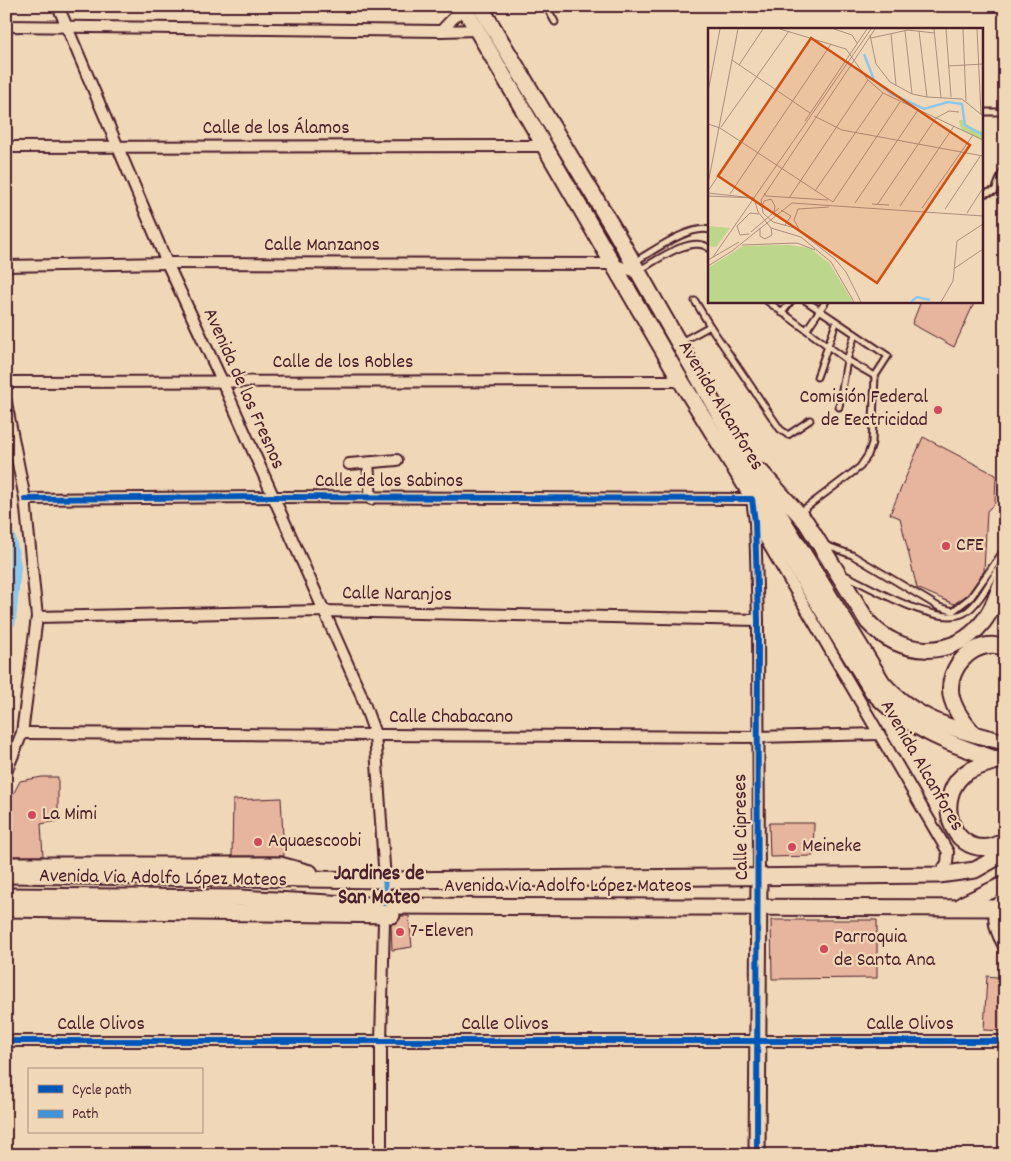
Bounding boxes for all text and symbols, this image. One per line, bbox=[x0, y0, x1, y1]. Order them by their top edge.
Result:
inset map bbox=[708, 28, 984, 302]
street label: Calle de los Álamos bbox=[202, 115, 350, 143]
street label: Calle Manzanos bbox=[264, 232, 380, 260]
street label: Avenida de los Fresnos bbox=[195, 304, 291, 474]
street label: Avenida Alcanfores bbox=[670, 336, 770, 476]
street label: Calle de los Robles bbox=[273, 349, 413, 377]
place label: Comisión Federal de Eectricidad bbox=[800, 384, 928, 435]
marker: Comisión Federal de Eectricidad bbox=[932, 404, 944, 416]
street label: Calle de los Sabinos bbox=[315, 468, 463, 496]
place label: CFE bbox=[956, 532, 984, 560]
marker: CFE bbox=[940, 540, 952, 552]
street label: Calle Naranjos bbox=[342, 580, 452, 610]
street label: Avenida Alcanfores bbox=[872, 695, 970, 837]
street label: Calle Chabacano bbox=[389, 704, 513, 732]
street label: Calle Cipreses bbox=[727, 773, 757, 881]
place label: La Mimi bbox=[42, 801, 97, 829]
marker: La Mimi bbox=[26, 809, 38, 821]
place label: Aquaescoobi bbox=[268, 828, 362, 856]
place label: Meineke bbox=[802, 833, 861, 861]
marker: Aquaescoobi bbox=[252, 836, 264, 848]
marker: Meineke bbox=[786, 841, 798, 853]
district label: Jardines de San Mateo bbox=[334, 860, 424, 914]
street label: Avenida Via Adolfo López Mateos bbox=[39, 863, 287, 895]
street label: Avenida Via Adolfo López Mateos bbox=[444, 873, 692, 901]
place label: 7-Eleven bbox=[410, 918, 474, 946]
place label: Parroquia de Santa Ana bbox=[834, 924, 936, 975]
marker: 7-Eleven bbox=[394, 926, 406, 938]
marker: Parroquia de Santa Ana bbox=[818, 943, 830, 955]
street label: Calle Olivos bbox=[57, 1011, 145, 1039]
street label: Calle Olivos bbox=[461, 1011, 549, 1039]
street label: Calle Olivos bbox=[866, 1011, 954, 1039]
legend bbox=[28, 1068, 202, 1134]
text: Cycle path bbox=[72, 1080, 132, 1102]
text: Path bbox=[72, 1104, 98, 1126]

